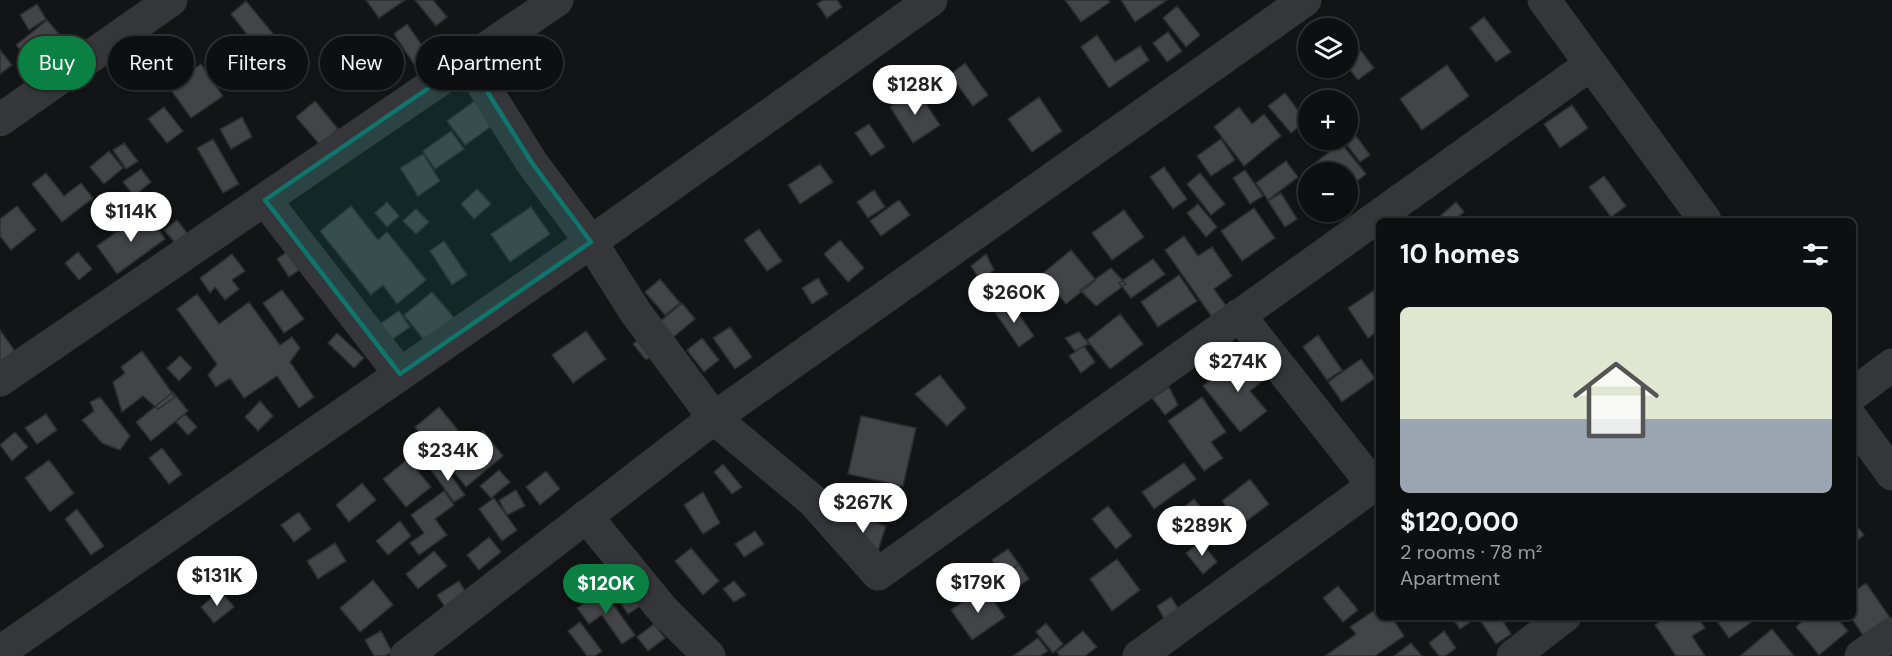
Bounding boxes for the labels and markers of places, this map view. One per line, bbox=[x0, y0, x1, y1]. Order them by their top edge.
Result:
pin: $128K bbox=[873, 65, 957, 116]
pin: $114K bbox=[89, 192, 173, 243]
pin: $260K bbox=[972, 273, 1056, 324]
pin: $274K bbox=[1196, 342, 1280, 393]
pin: $234K bbox=[406, 431, 490, 482]
pin: $267K bbox=[821, 483, 905, 534]
pin: $289K bbox=[1160, 506, 1244, 557]
pin: $131K bbox=[175, 556, 259, 607]
pin: $179K bbox=[936, 563, 1020, 614]
pin: $120K bbox=[564, 564, 648, 615]

